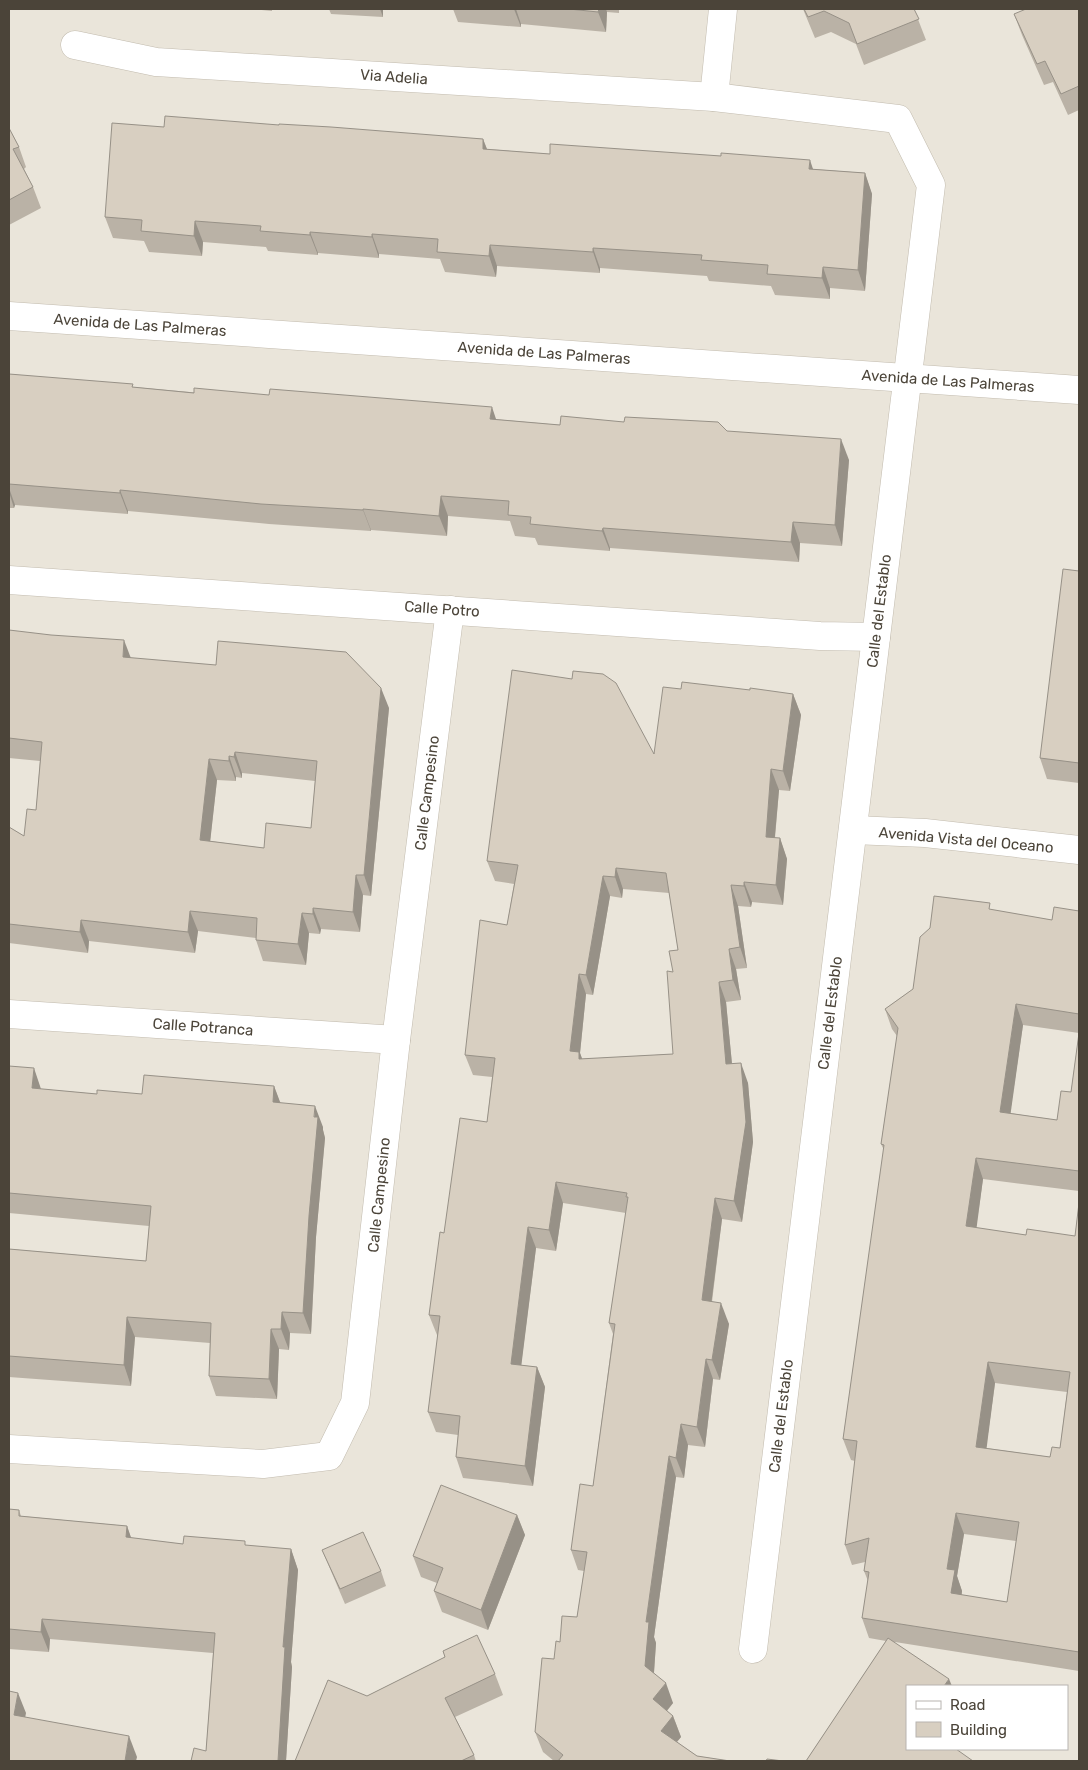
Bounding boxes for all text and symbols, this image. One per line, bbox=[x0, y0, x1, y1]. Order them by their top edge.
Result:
street label: Via Adelia bbox=[360, 66, 428, 88]
street label: Avenida de Las Palmeras bbox=[53, 310, 227, 340]
street label: Avenida de Las Palmeras bbox=[457, 338, 631, 368]
street label: Avenida de Las Palmeras bbox=[861, 366, 1035, 396]
street label: Calle del Establo bbox=[863, 553, 895, 669]
street label: Calle Potro bbox=[404, 597, 480, 621]
street label: Calle Campesino bbox=[411, 735, 443, 851]
street label: Avenida Vista del Oceano bbox=[878, 823, 1054, 857]
street label: Calle del Establo bbox=[814, 955, 846, 1071]
street label: Calle Potranca bbox=[152, 1014, 254, 1040]
street label: Calle Campesino bbox=[364, 1137, 394, 1253]
street label: Calle del Establo bbox=[765, 1358, 797, 1474]
legend bbox=[906, 1685, 1068, 1750]
text: Road bbox=[950, 1696, 986, 1714]
text: Building bbox=[950, 1721, 1007, 1739]

